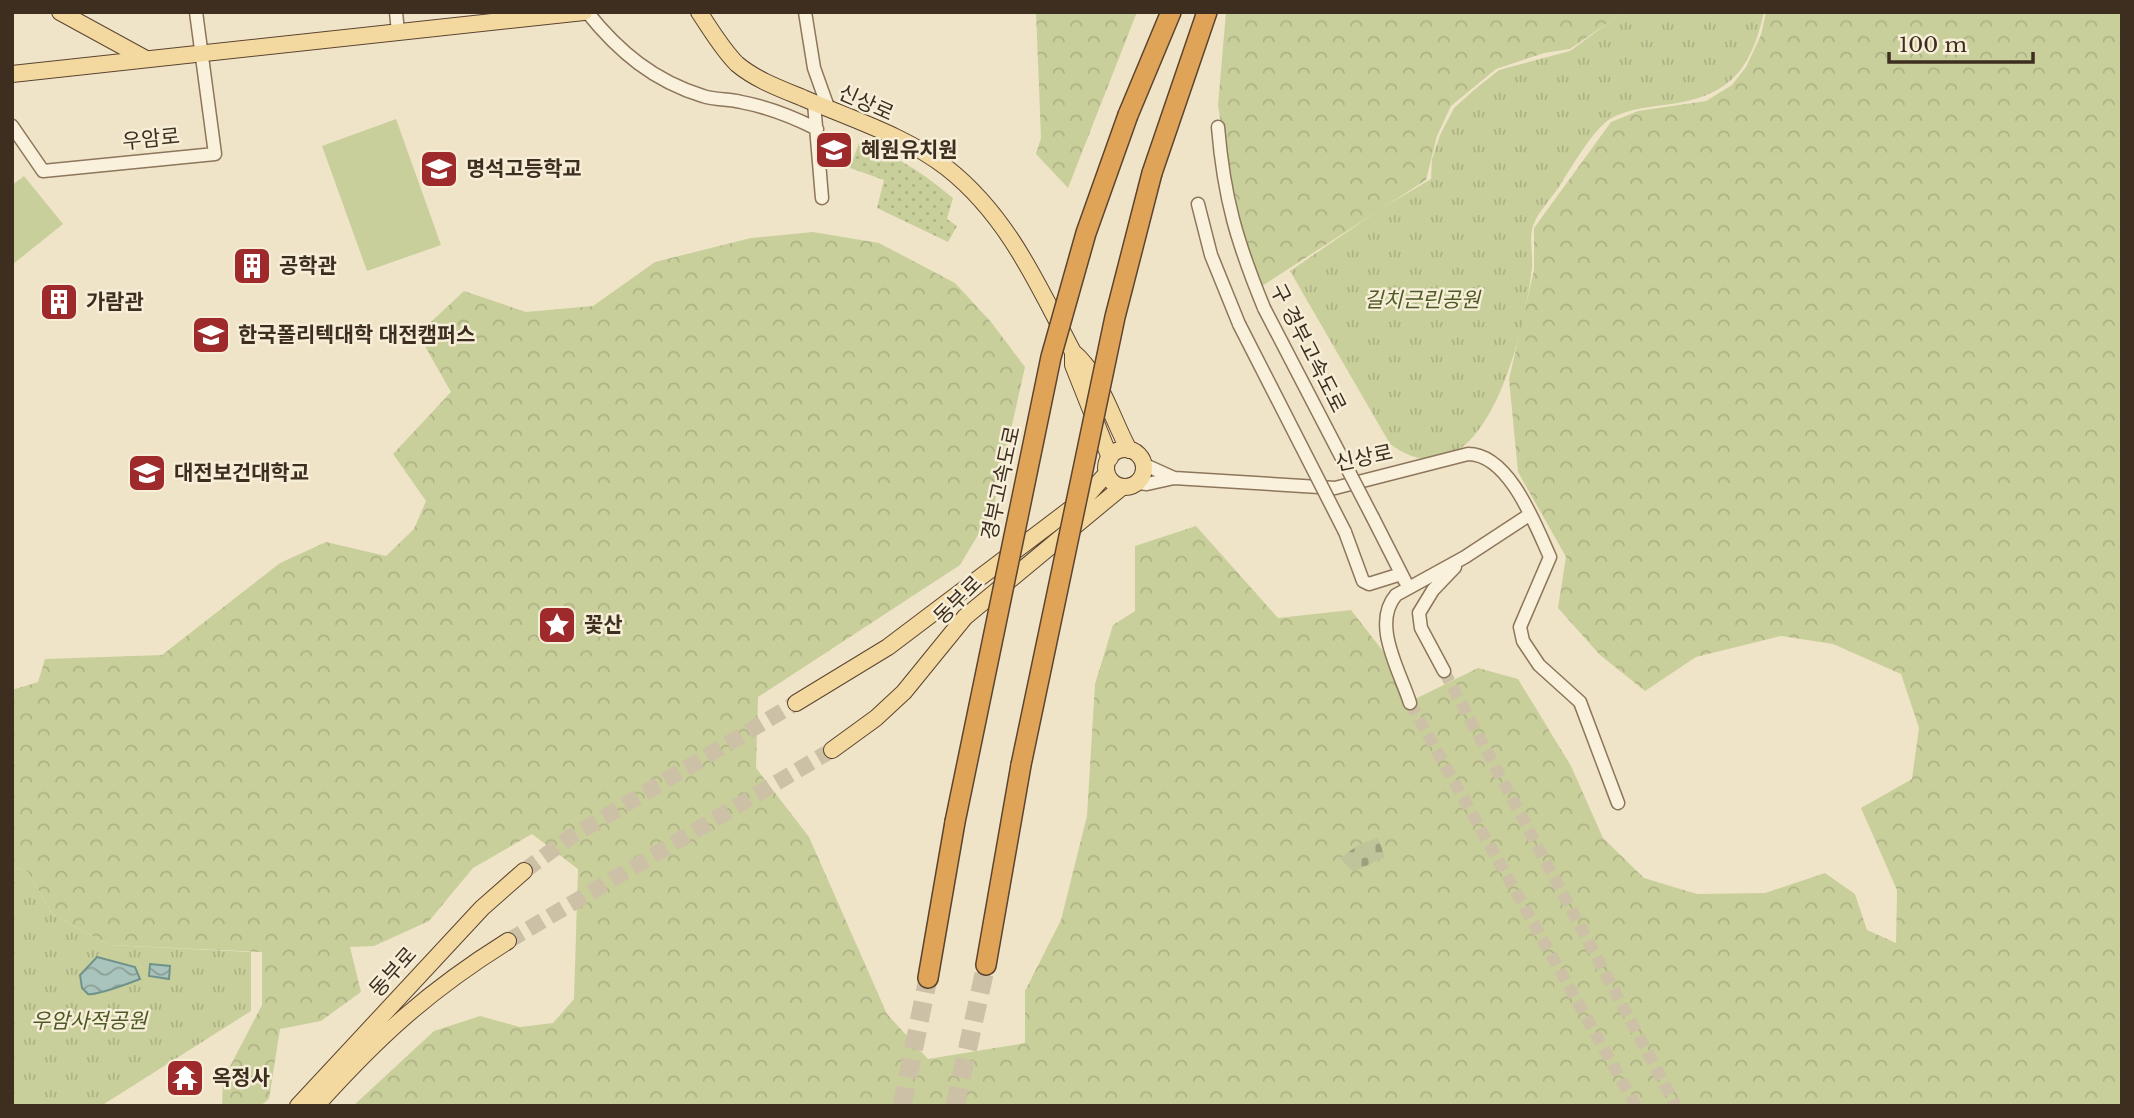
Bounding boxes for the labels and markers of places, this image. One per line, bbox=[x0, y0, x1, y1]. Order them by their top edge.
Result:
school or university icon: 혜원유치원 bbox=[813, 129, 855, 171]
place label: 혜원유치원 bbox=[861, 137, 958, 163]
school or university icon: 명석고등학교 bbox=[418, 148, 460, 190]
place label: 명석고등학교 bbox=[466, 156, 582, 182]
building icon: 공학관 bbox=[231, 245, 273, 287]
place label: 공학관 bbox=[279, 253, 337, 279]
building icon: 가람관 bbox=[38, 281, 80, 323]
place label: 가람관 bbox=[86, 289, 144, 315]
school or university icon: 한국폴리텍대학 대전캠퍼스 bbox=[190, 314, 232, 356]
place label: 한국폴리텍대학 대전캠퍼스 bbox=[238, 322, 475, 348]
school or university icon: 대전보건대학교 bbox=[126, 452, 168, 494]
place label: 대전보건대학교 bbox=[174, 460, 309, 486]
place icon: 꽃산 bbox=[536, 604, 578, 646]
place label: 꽃산 bbox=[584, 612, 623, 638]
temple icon: 옥정사 bbox=[164, 1057, 206, 1099]
place label: 옥정사 bbox=[212, 1065, 270, 1091]

